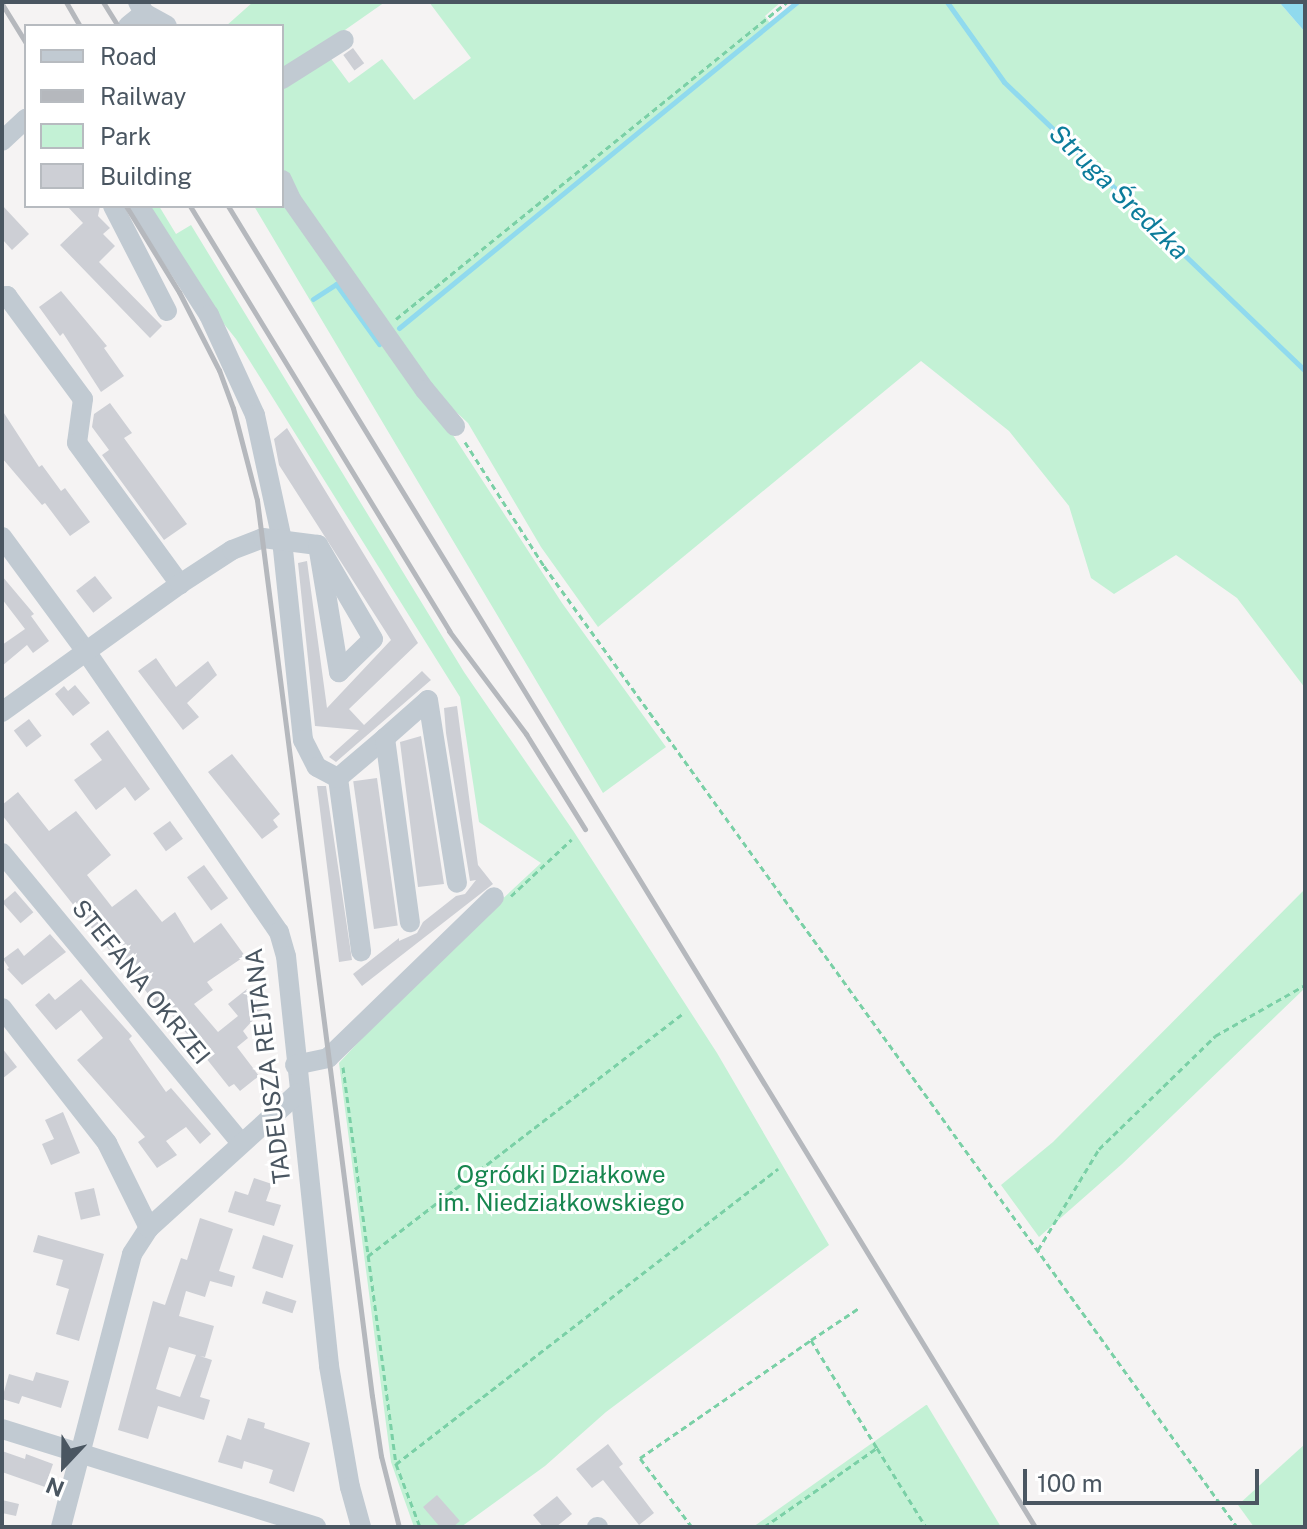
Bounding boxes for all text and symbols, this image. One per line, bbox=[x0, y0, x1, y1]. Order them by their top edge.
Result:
legend bbox=[24, 24, 284, 208]
text: Road bbox=[100, 42, 157, 70]
text: Railway bbox=[100, 82, 186, 110]
water label: Struga Średzka bbox=[1043, 118, 1195, 266]
text: Park bbox=[100, 122, 151, 150]
text: Building bbox=[100, 162, 192, 190]
street label: STEFANA OKRZEI bbox=[66, 894, 216, 1070]
street label: TADEUSZA REJTANA bbox=[239, 947, 297, 1185]
park label: Ogródki Działkowe im. Niedziałkowskiego bbox=[437, 1161, 685, 1217]
north arrow bbox=[24, 1425, 104, 1505]
scale bar bbox=[1027, 1453, 1263, 1503]
text: 100 m bbox=[1037, 1469, 1103, 1497]
text: N bbox=[42, 1472, 68, 1503]

